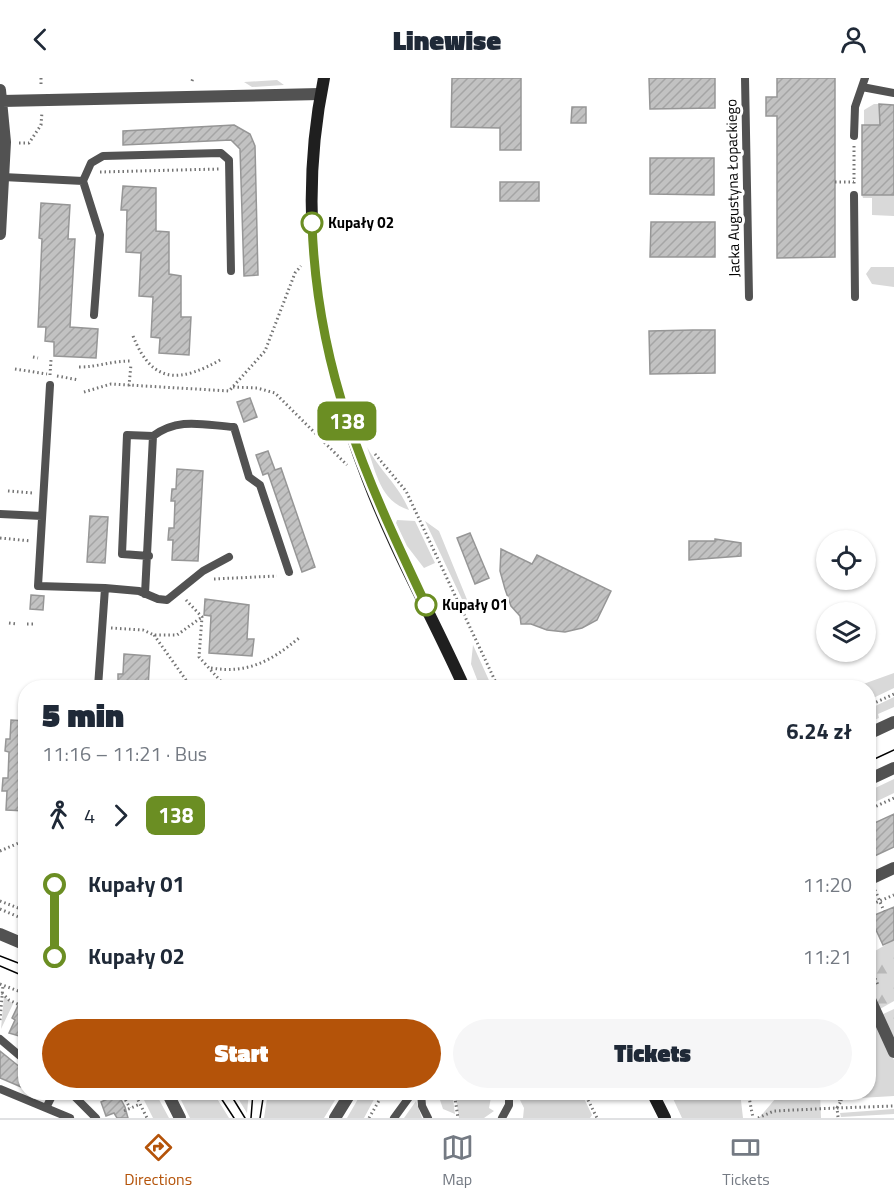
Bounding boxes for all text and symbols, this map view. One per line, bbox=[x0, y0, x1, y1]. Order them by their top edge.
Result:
text: Linewise bbox=[393, 19, 501, 60]
icon: back bbox=[24, 23, 57, 56]
icon: person bbox=[837, 23, 870, 56]
street label: Jacka Augustyna Łopackiego bbox=[719, 99, 746, 277]
place label: Kupały 02 bbox=[328, 211, 394, 234]
marker: Kupały 02 bbox=[301, 212, 323, 234]
line badge: 138 bbox=[312, 402, 382, 440]
text: 138 bbox=[329, 405, 365, 437]
map controls bbox=[816, 530, 876, 662]
button: locate bbox=[816, 530, 876, 590]
place label: Kupały 01 bbox=[442, 593, 508, 616]
marker: Kupały 01 bbox=[415, 594, 437, 616]
button: layers bbox=[816, 602, 876, 662]
text: 5 min bbox=[42, 690, 124, 740]
text: 6.24 zł bbox=[786, 714, 852, 748]
text: 11:16 – 11:21 · Bus bbox=[42, 738, 207, 769]
icon: walk bbox=[42, 799, 75, 832]
icon: forward bbox=[104, 799, 137, 832]
text: 138 bbox=[158, 799, 193, 831]
text: 4 bbox=[84, 800, 95, 831]
text: Kupały 01 bbox=[88, 867, 185, 901]
text: 11:20 bbox=[803, 869, 852, 900]
text: Kupały 02 bbox=[88, 939, 185, 973]
text: 11:21 bbox=[803, 941, 852, 972]
button: Start bbox=[42, 1019, 441, 1088]
button: Tickets bbox=[453, 1019, 852, 1088]
tab: Directions bbox=[124, 1131, 192, 1191]
tab: Map bbox=[441, 1131, 474, 1191]
tab: Tickets bbox=[722, 1131, 770, 1191]

